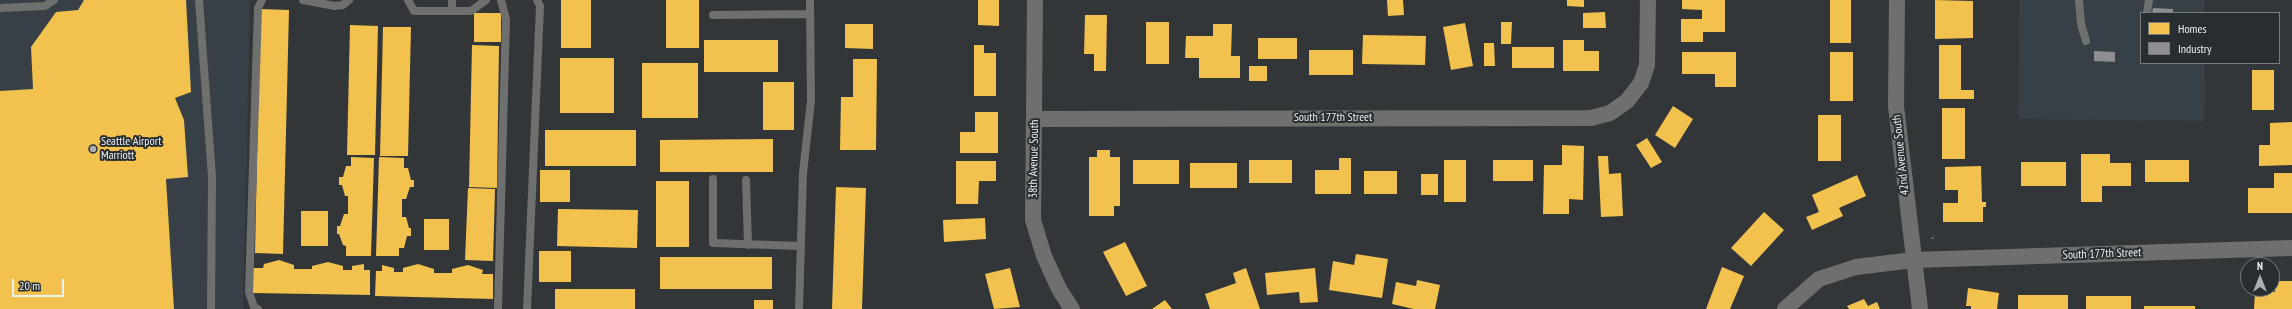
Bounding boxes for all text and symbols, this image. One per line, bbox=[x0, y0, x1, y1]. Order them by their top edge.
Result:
legend bbox=[2140, 12, 2280, 64]
text: Homes bbox=[2178, 21, 2206, 36]
text: Industry bbox=[2178, 41, 2212, 56]
street label: South 177th Street bbox=[1294, 111, 1372, 125]
street label: 42nd Avenue South bbox=[1890, 114, 1912, 196]
street label: 38th Avenue South bbox=[1026, 119, 1042, 199]
place label: Seattle Airport Marriott bbox=[101, 135, 162, 163]
marker: Seattle Airport Marriott bbox=[88, 144, 98, 154]
street label: South 177th Street bbox=[2062, 245, 2142, 263]
north arrow bbox=[2240, 257, 2280, 297]
text: N bbox=[2257, 259, 2263, 273]
scale bar bbox=[14, 271, 66, 297]
text: 20 m bbox=[19, 278, 40, 293]

